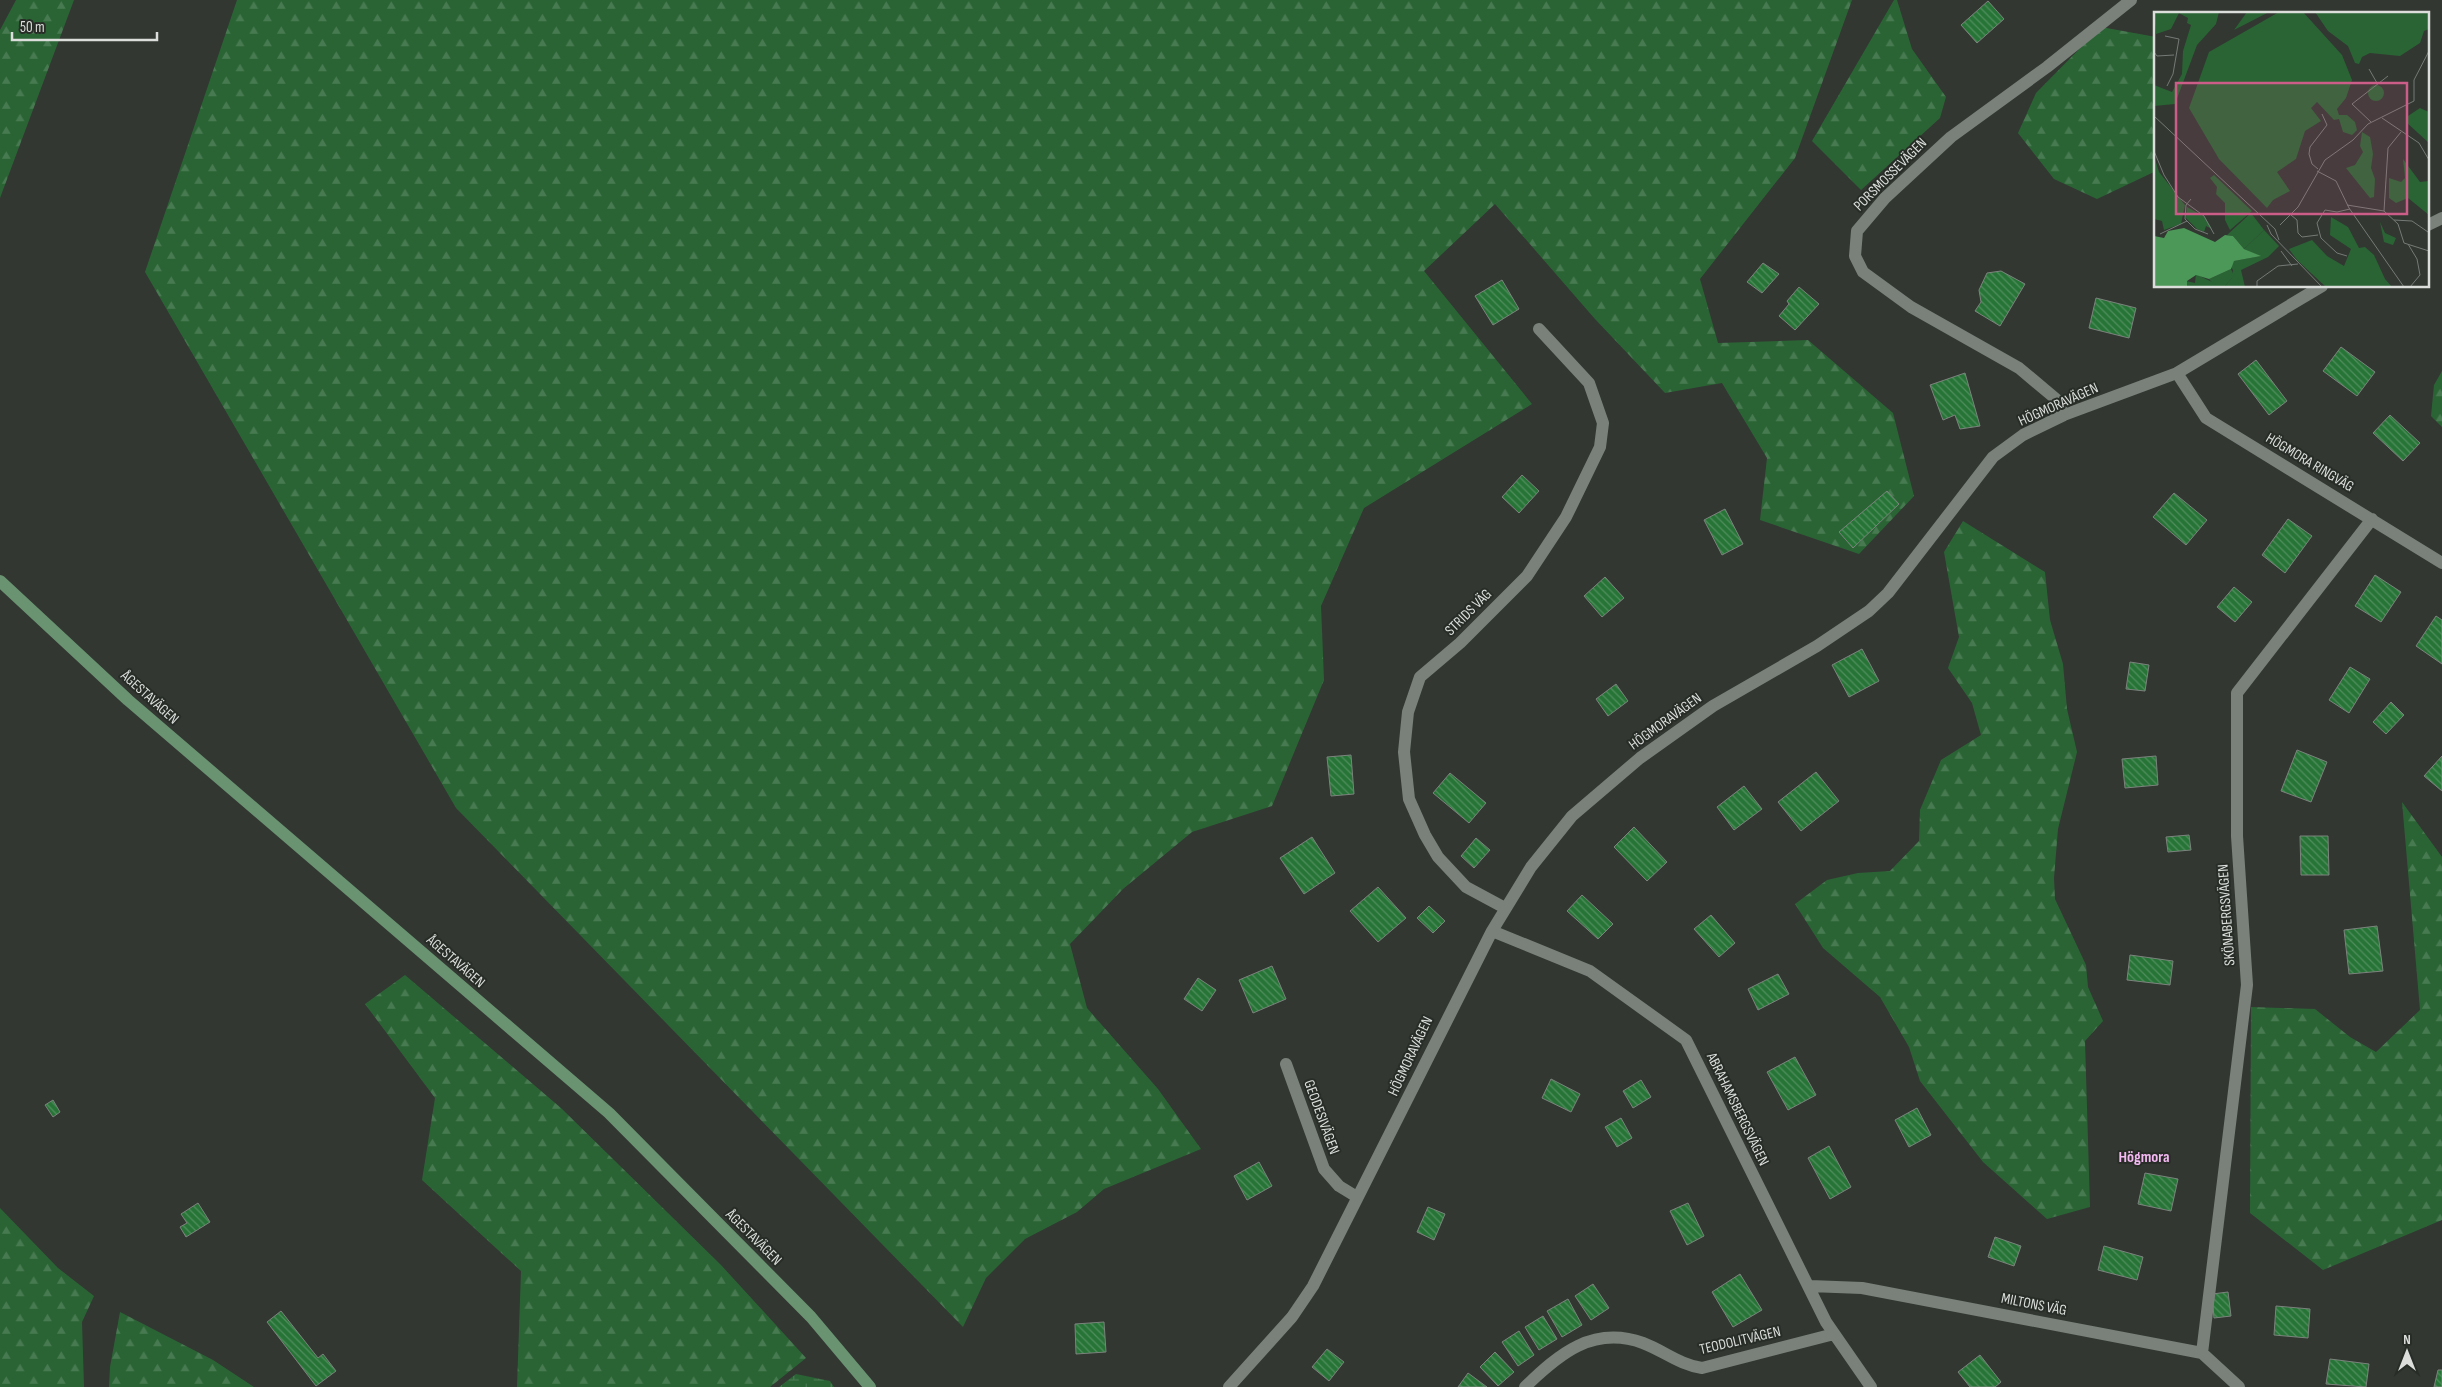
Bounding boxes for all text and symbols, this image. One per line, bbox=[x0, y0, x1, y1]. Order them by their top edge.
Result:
scale bar bbox=[12, 10, 158, 42]
inset map bbox=[2154, 12, 2430, 288]
text: 50 m bbox=[20, 18, 45, 37]
street label: PORSMOSSEVÄGEN bbox=[1850, 134, 1931, 215]
street label: HÖGMORAVÄGEN bbox=[2015, 378, 2101, 431]
street label: HÖGMORA RINGVÄG bbox=[2262, 429, 2357, 496]
street label: STRIDS VÄG bbox=[1441, 585, 1496, 640]
street label: ÅGESTAVÄGEN bbox=[116, 666, 183, 728]
street label: HÖGMORAVÄGEN bbox=[1625, 689, 1706, 754]
street label: SKÖNABERGSVÄGEN bbox=[2213, 863, 2240, 967]
street label: ÅGESTAVÄGEN bbox=[422, 930, 489, 992]
street label: HÖGMORAVÄGEN bbox=[1384, 1013, 1437, 1099]
street label: ABRAHAMSBERGSVÄGEN bbox=[1702, 1049, 1773, 1169]
street label: GEODESIVÄGEN bbox=[1299, 1077, 1344, 1157]
district label: Högmora bbox=[2118, 1148, 2170, 1167]
street label: ÅGESTAVÄGEN bbox=[721, 1205, 786, 1269]
street label: MILTONS VÄG bbox=[2000, 1289, 2068, 1320]
street label: TEODOLITVÄGEN bbox=[1698, 1322, 1783, 1359]
north arrow bbox=[2382, 1327, 2432, 1377]
text: N bbox=[2403, 1331, 2411, 1348]

